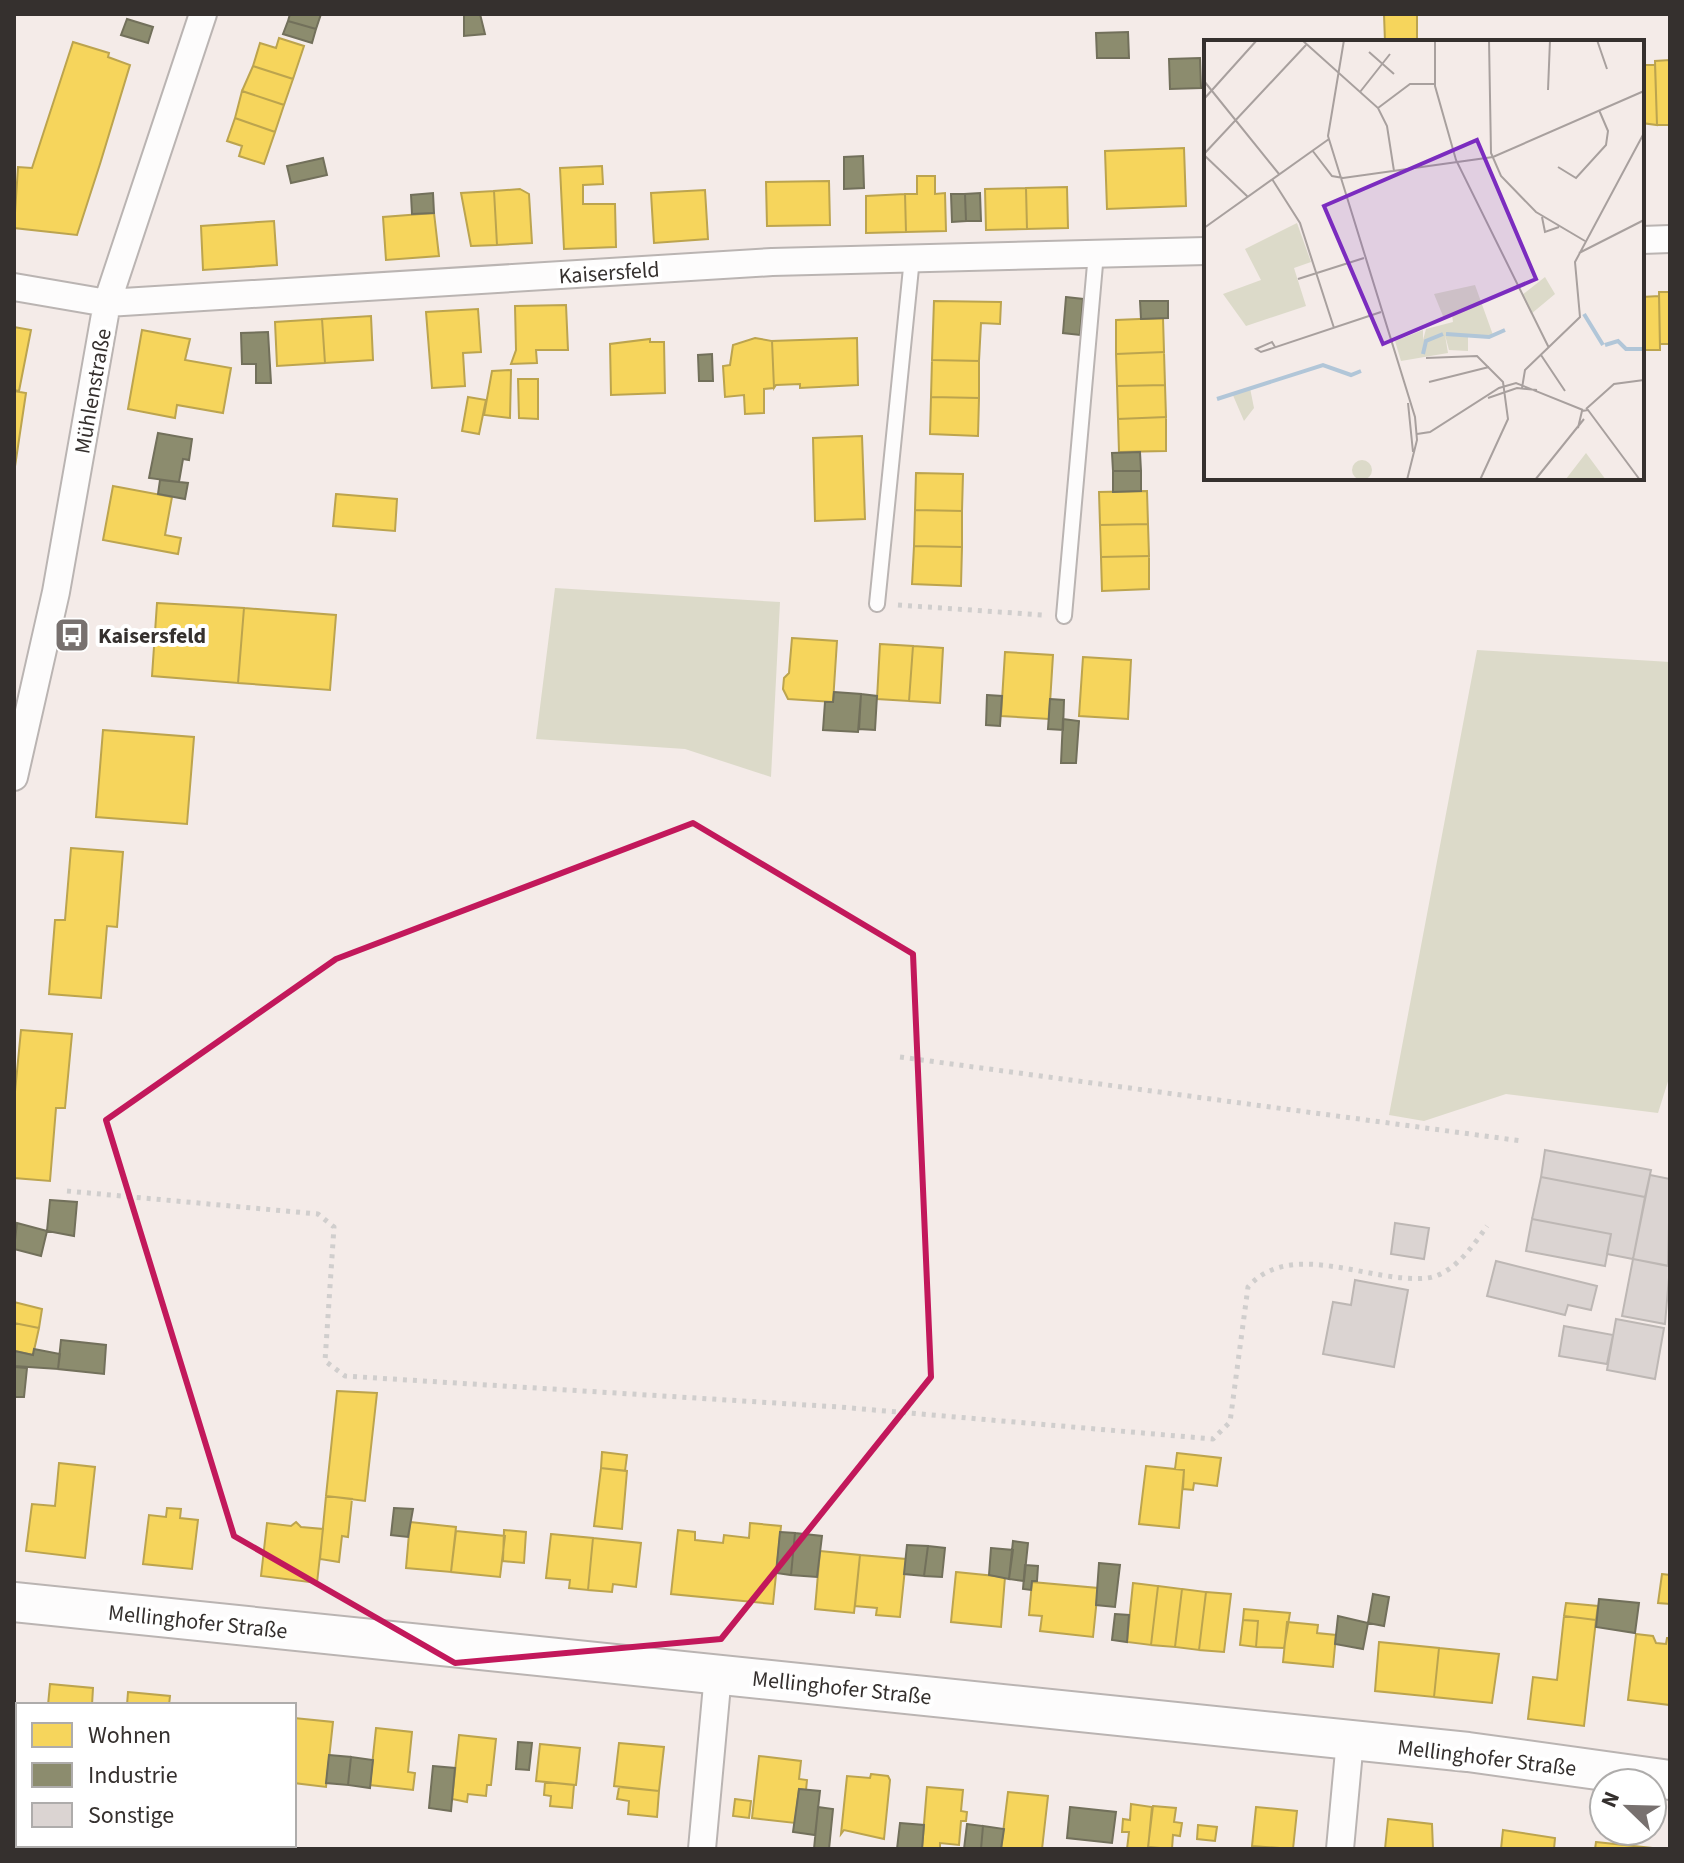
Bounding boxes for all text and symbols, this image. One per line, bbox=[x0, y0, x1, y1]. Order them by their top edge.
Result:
inset map bbox=[1204, 40, 1644, 480]
street label: Kaisersfeld bbox=[558, 254, 661, 292]
street label: Mühlenstraße bbox=[66, 326, 120, 456]
bus stop icon: Kaisersfeld bbox=[53, 616, 91, 654]
place label: Kaisersfeld bbox=[98, 620, 206, 652]
street label: Mellinghofer Straße bbox=[107, 1597, 289, 1647]
street label: Mellinghofer Straße bbox=[751, 1663, 933, 1713]
legend bbox=[16, 1703, 296, 1847]
text: Wohnen bbox=[88, 1718, 171, 1753]
street label: Mellinghofer Straße bbox=[1396, 1731, 1578, 1785]
text: Industrie bbox=[88, 1758, 178, 1793]
north arrow bbox=[1588, 1767, 1668, 1847]
text: N bbox=[1593, 1787, 1628, 1813]
text: Sonstige bbox=[88, 1798, 174, 1833]

